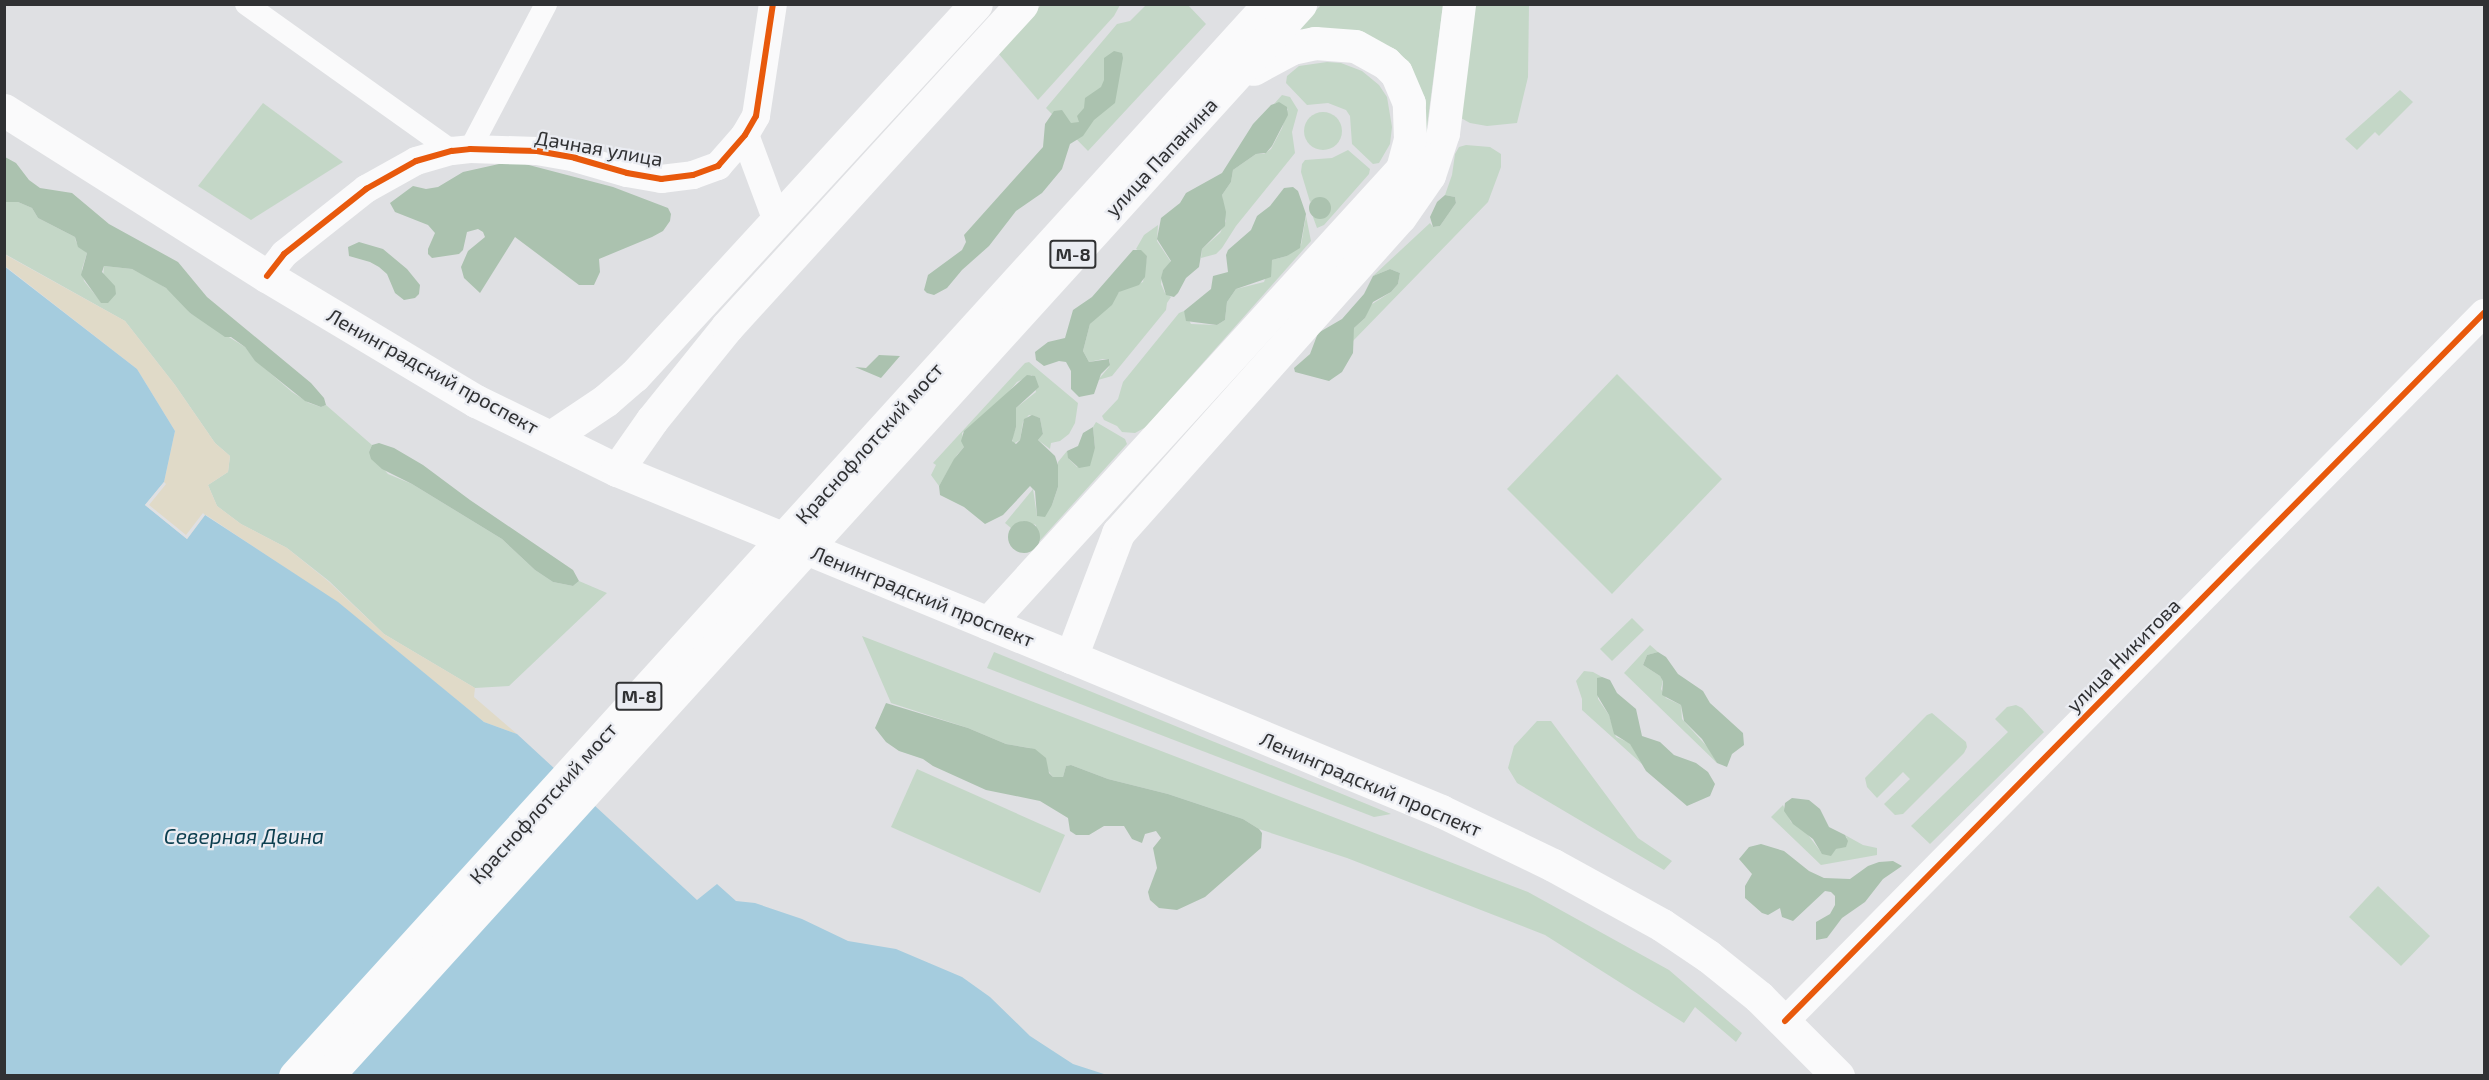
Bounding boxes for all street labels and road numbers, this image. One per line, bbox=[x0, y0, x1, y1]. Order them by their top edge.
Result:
street label: улица Папанина bbox=[1100, 93, 1222, 221]
street label: Дачная улица bbox=[533, 125, 665, 171]
road number: М-8 bbox=[1049, 239, 1097, 269]
street label: Ленинградский проспект bbox=[323, 303, 543, 439]
street label: Краснофлотский мост bbox=[790, 357, 948, 529]
street label: Ленинградский проспект bbox=[808, 540, 1038, 652]
street label: улица Никитова bbox=[2061, 593, 2185, 717]
road number: М-8 bbox=[615, 681, 663, 711]
street label: Краснофлотский мост bbox=[464, 717, 622, 889]
street label: Ленинградский проспект bbox=[1257, 726, 1485, 842]

